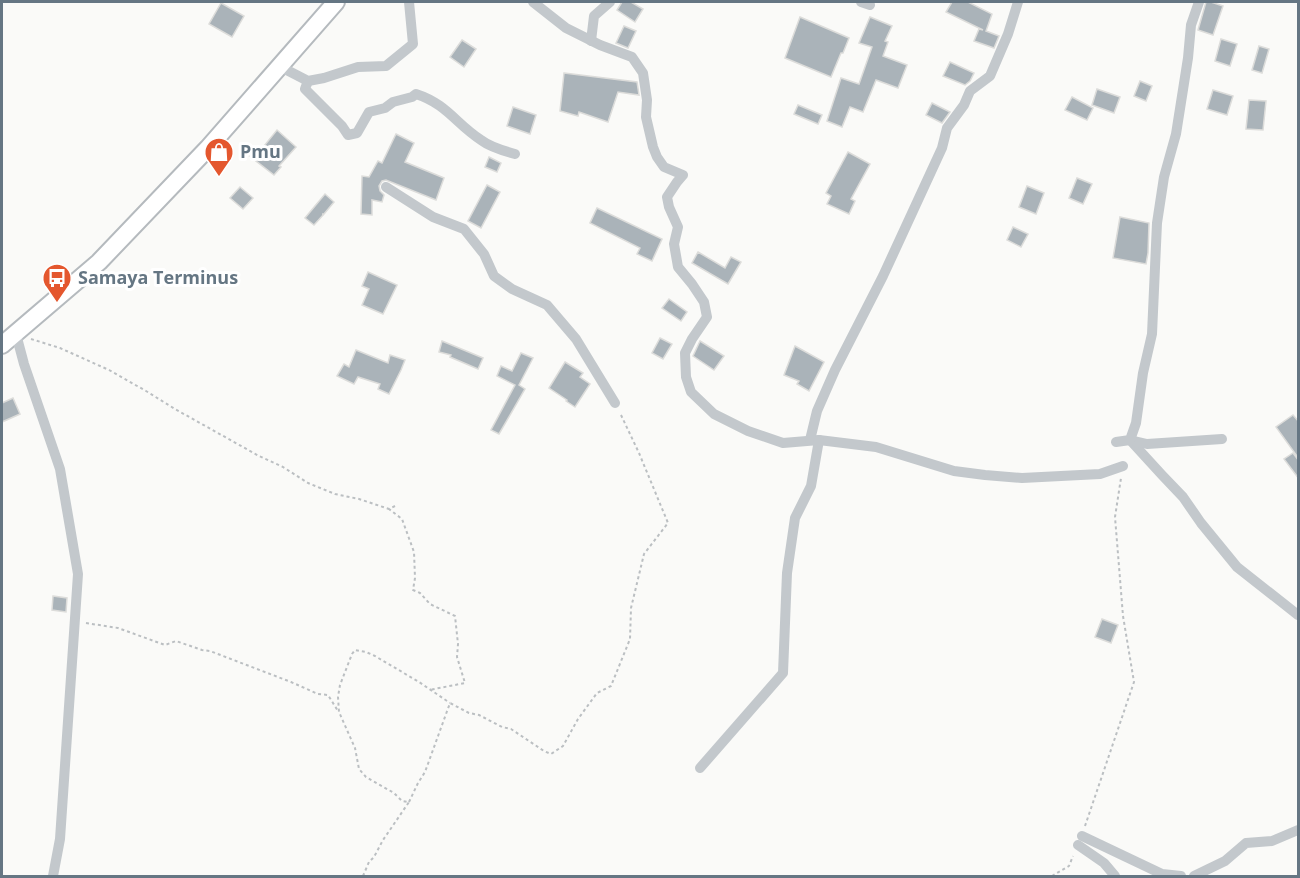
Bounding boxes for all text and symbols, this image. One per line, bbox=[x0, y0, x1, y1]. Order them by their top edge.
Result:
shop icon: Pmu bbox=[203, 136, 235, 178]
place label: Pmu bbox=[240, 139, 281, 163]
bus stop icon: Samaya Terminus bbox=[41, 262, 73, 304]
place label: Samaya Terminus bbox=[78, 265, 238, 289]

